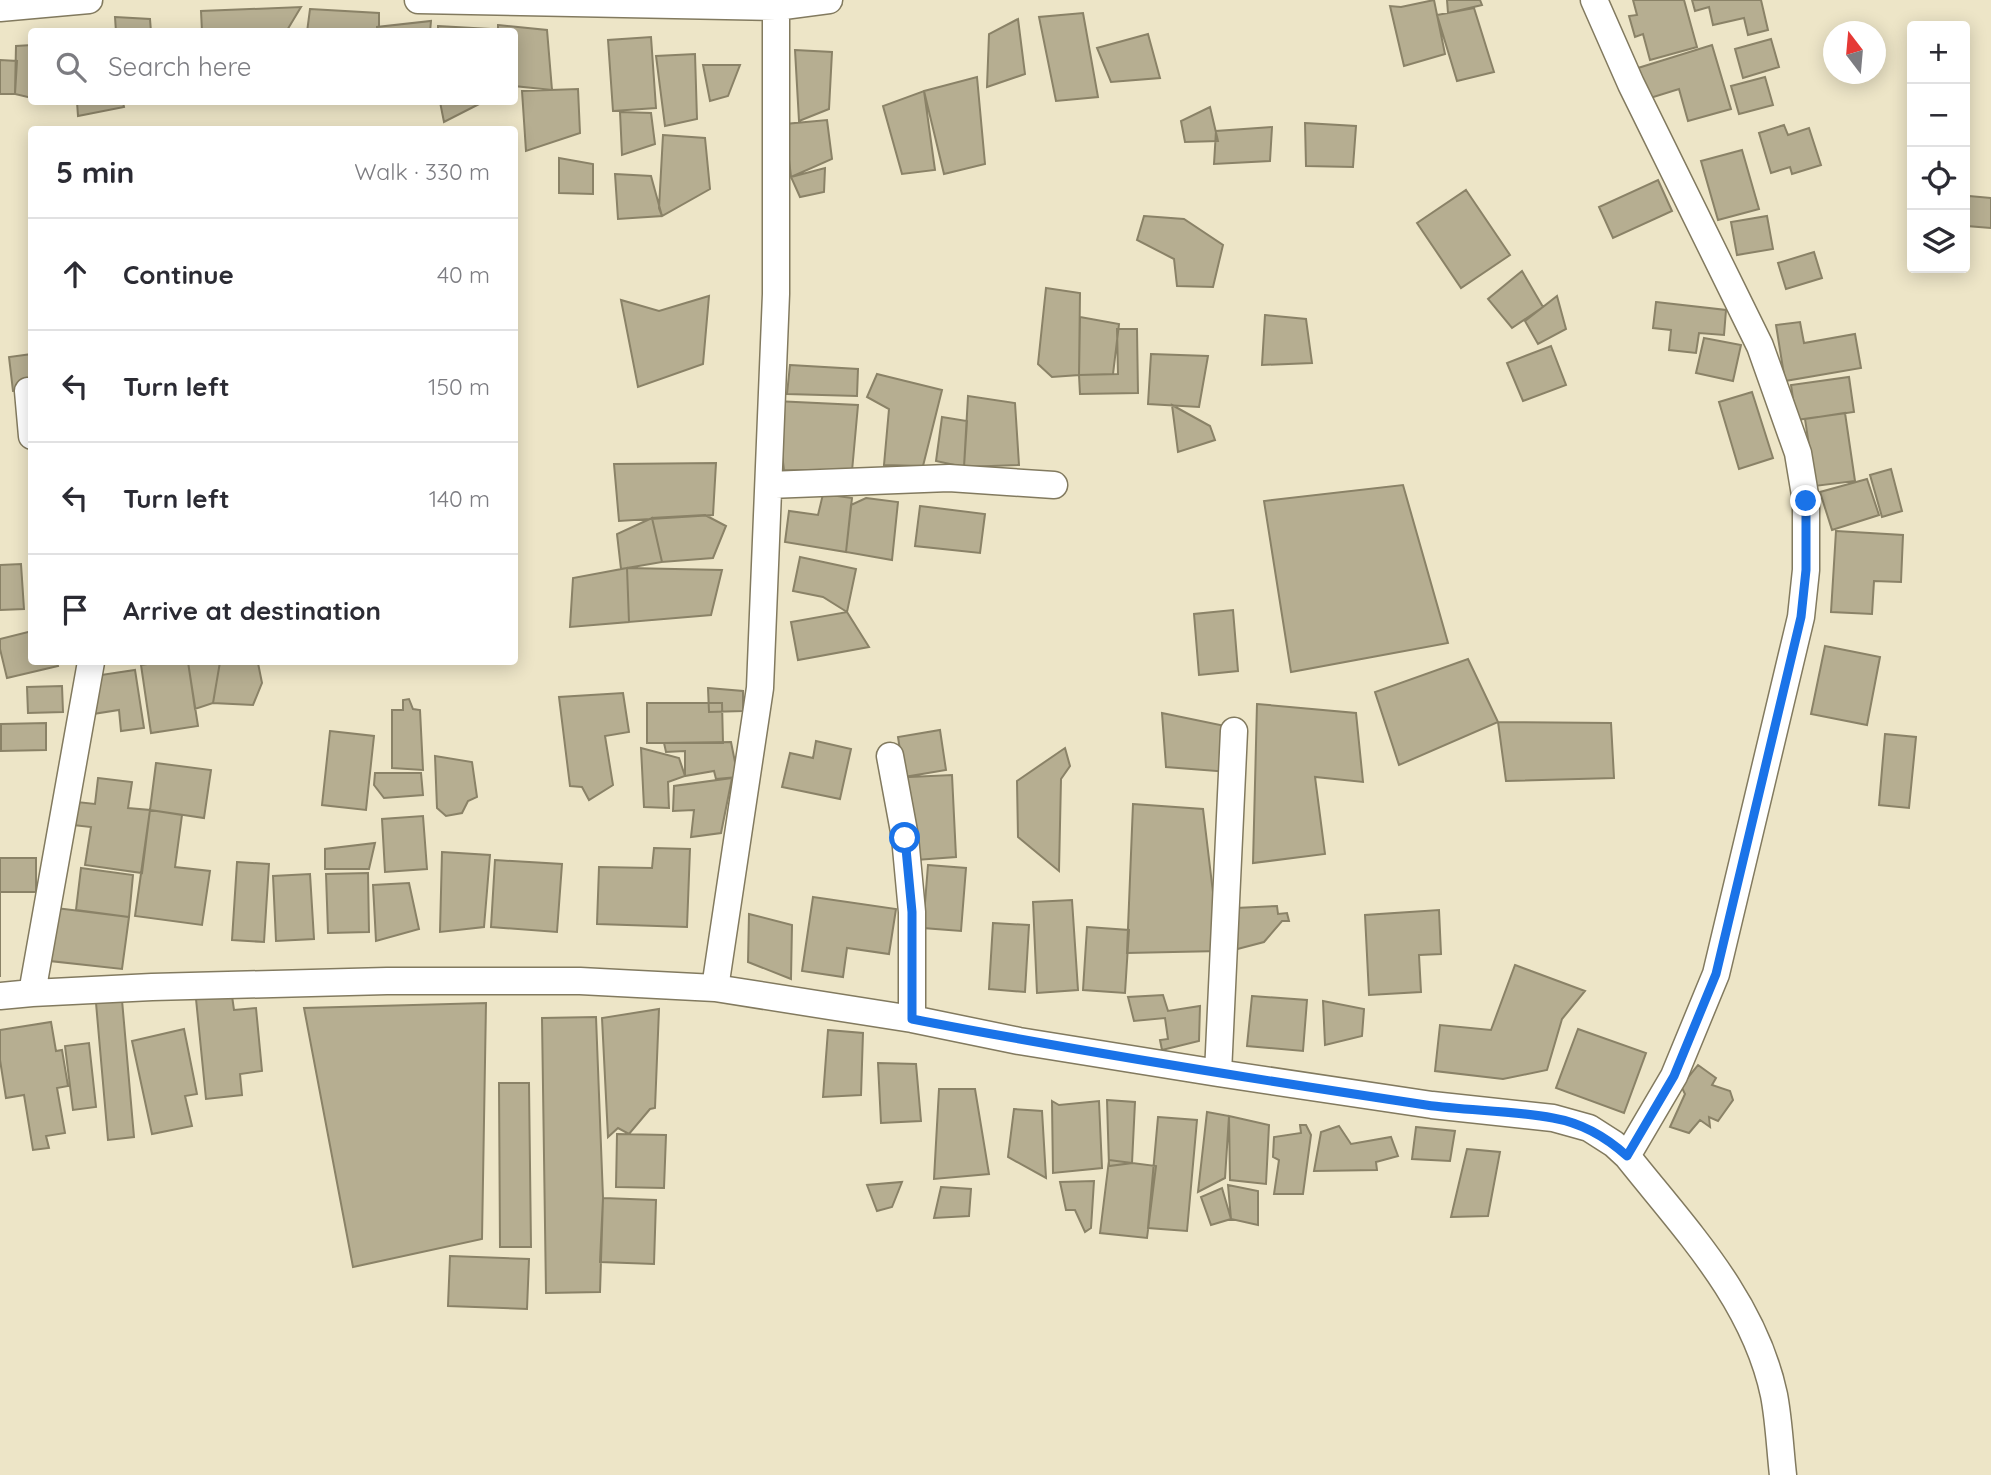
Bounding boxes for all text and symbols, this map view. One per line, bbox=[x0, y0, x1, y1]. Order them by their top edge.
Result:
north arrow bbox=[1823, 21, 1886, 84]
map controls bbox=[1907, 21, 1970, 273]
button: + bbox=[1907, 21, 1970, 84]
search box bbox=[28, 28, 518, 105]
icon: search bbox=[52, 48, 90, 86]
text: Search here bbox=[108, 50, 252, 83]
button: − bbox=[1907, 84, 1970, 147]
button: locate bbox=[1907, 147, 1970, 210]
text: 5 min bbox=[56, 153, 134, 191]
text: Walk · 330 m bbox=[354, 157, 490, 186]
button: layers bbox=[1907, 210, 1970, 273]
icon: ahead bbox=[56, 255, 94, 293]
text: Continue bbox=[123, 258, 234, 291]
text: 40 m bbox=[437, 260, 490, 289]
icon: left bbox=[56, 367, 94, 405]
text: Turn left bbox=[123, 370, 230, 403]
text: 150 m bbox=[428, 372, 490, 401]
icon: left bbox=[56, 479, 94, 517]
text: Turn left bbox=[123, 482, 230, 515]
text: 140 m bbox=[429, 484, 490, 513]
route end bbox=[1790, 485, 1821, 516]
icon: arrive bbox=[56, 591, 94, 629]
text: Arrive at destination bbox=[123, 594, 381, 627]
route start bbox=[889, 822, 920, 853]

